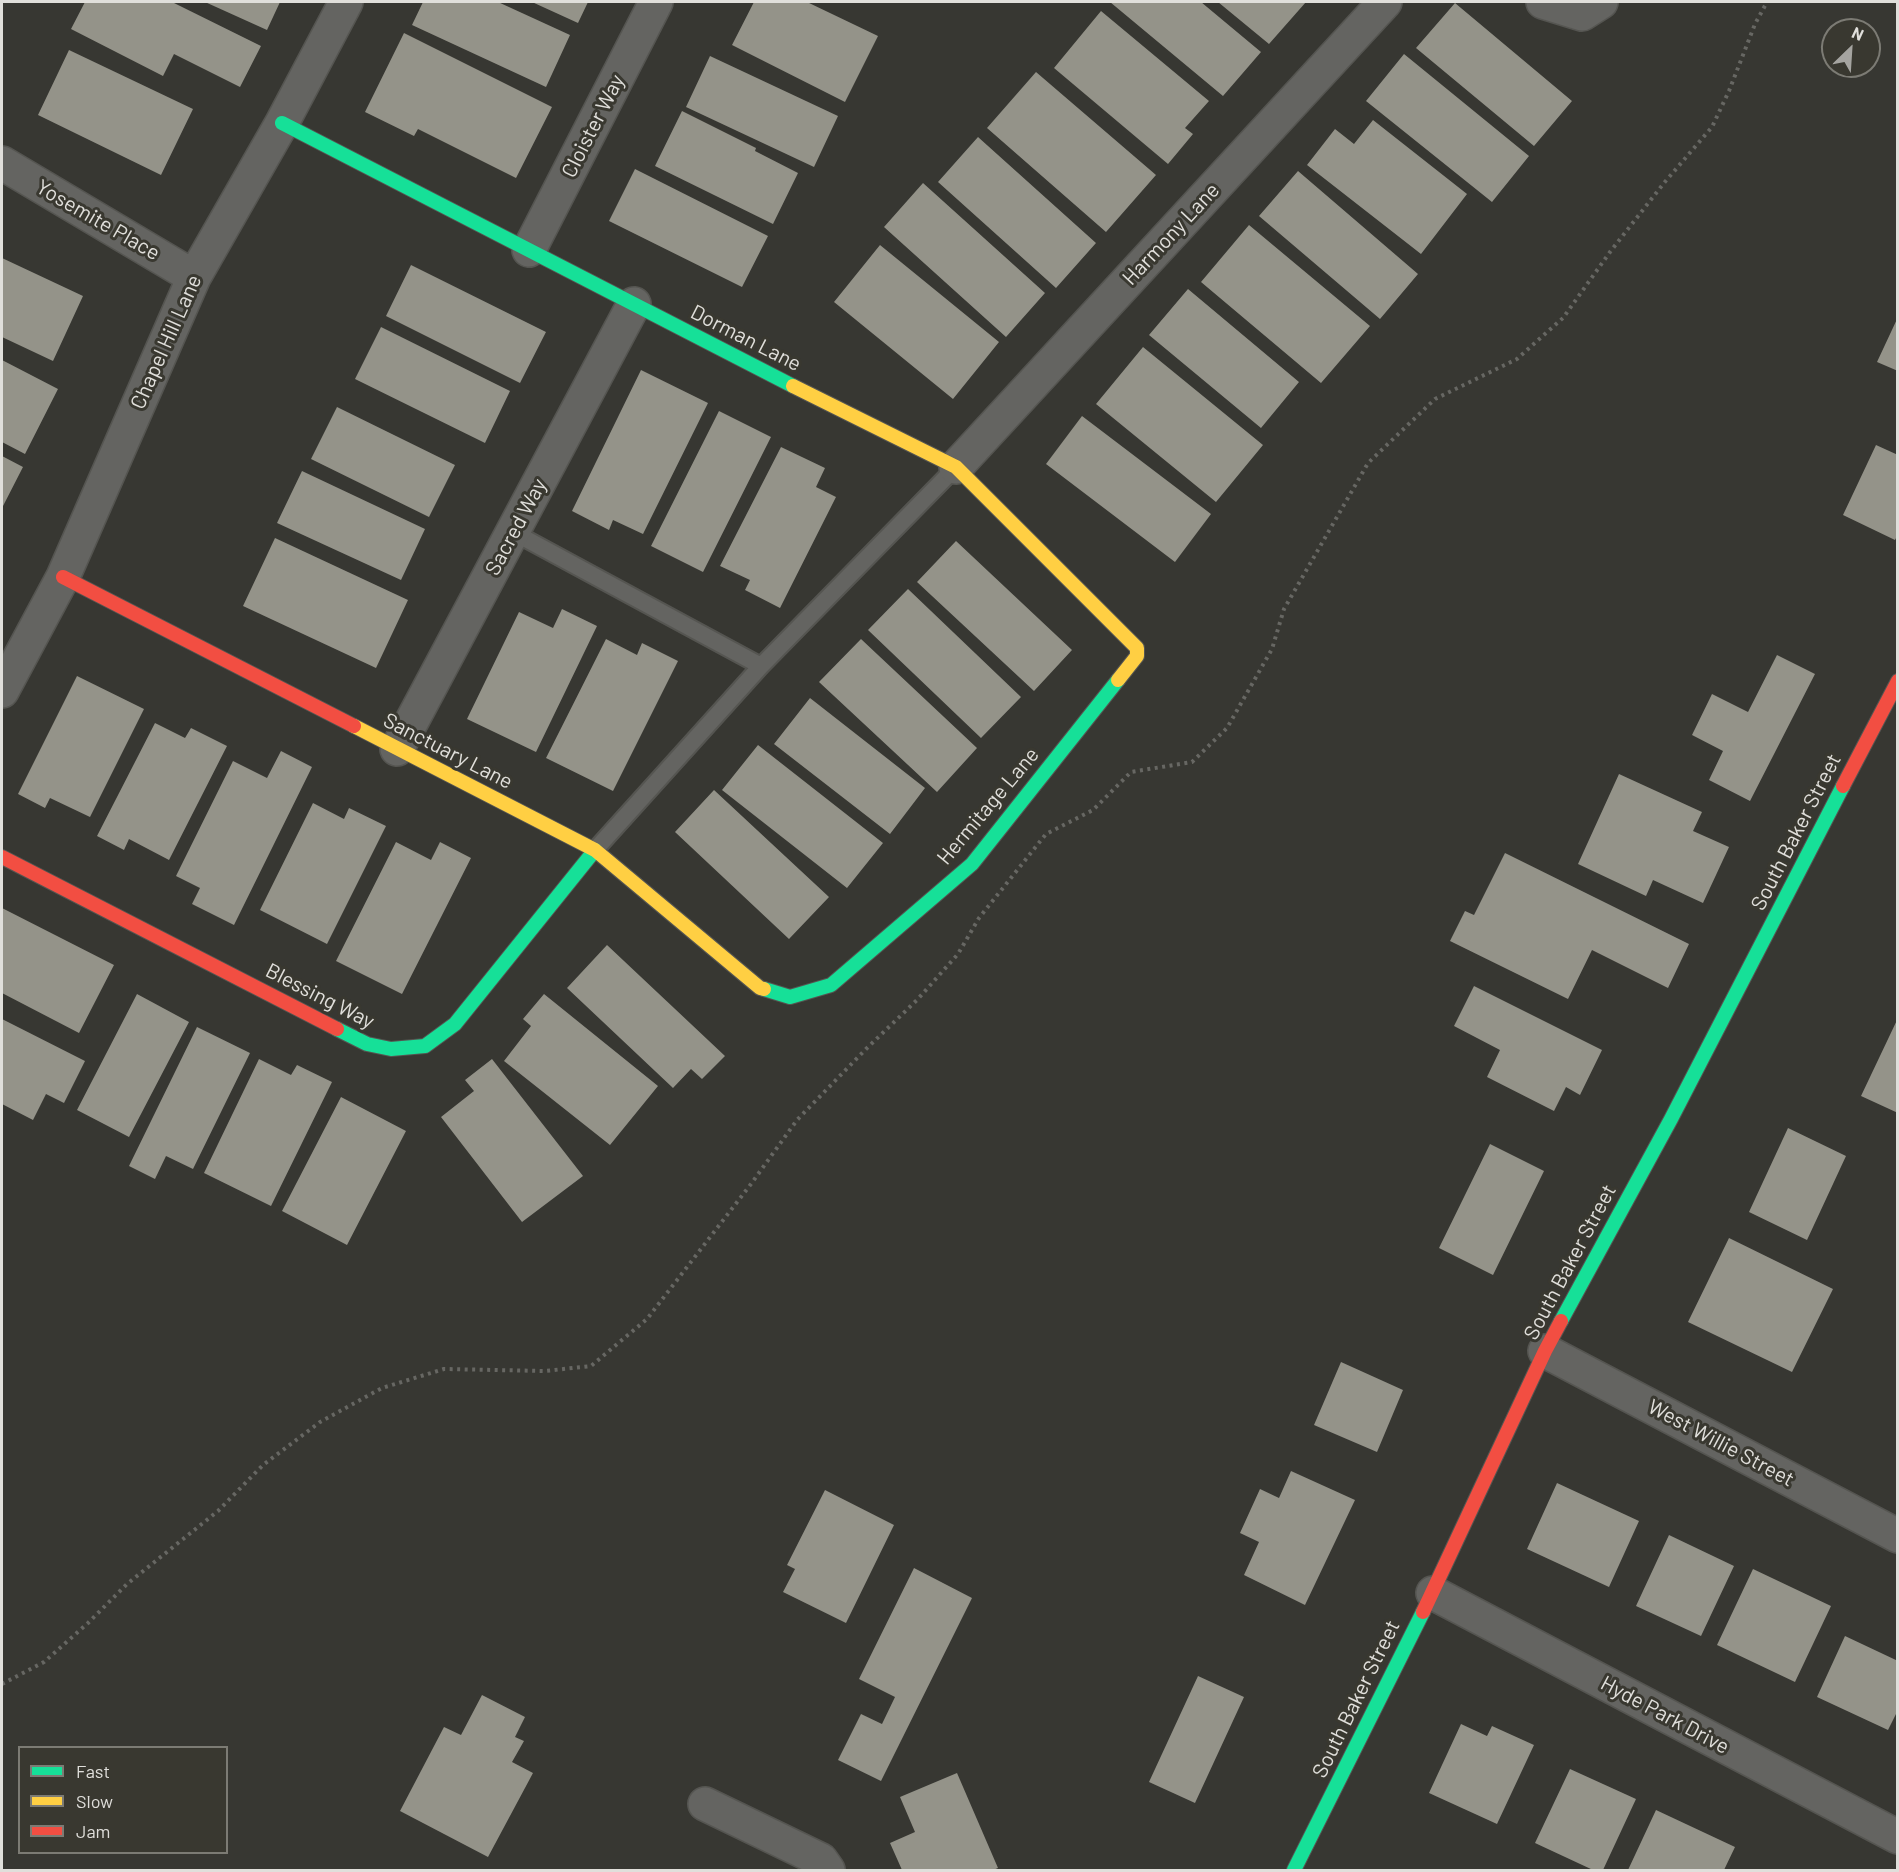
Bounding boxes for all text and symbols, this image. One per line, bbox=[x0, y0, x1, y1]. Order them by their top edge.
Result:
north arrow bbox=[1821, 18, 1881, 78]
text: N bbox=[1849, 22, 1867, 44]
street label: Cloister Way bbox=[556, 70, 630, 182]
street label: Yosemite Place bbox=[32, 174, 164, 266]
street label: Harmony Lane bbox=[1117, 178, 1225, 290]
street label: Chapel Hill Lane bbox=[125, 271, 207, 413]
street label: Dorman Lane bbox=[687, 299, 805, 377]
street label: Sacred Way bbox=[480, 474, 552, 580]
street label: Sanctuary Lane bbox=[379, 708, 517, 794]
street label: Hermitage Lane bbox=[932, 742, 1044, 870]
street label: South Baker Street bbox=[1746, 749, 1846, 915]
street label: Blessing Way bbox=[261, 958, 379, 1034]
street label: South Baker Street bbox=[1518, 1180, 1622, 1344]
street label: West Willie Street bbox=[1644, 1394, 1798, 1492]
street label: South Baker Street bbox=[1307, 1616, 1405, 1782]
street label: Hyde Park Drive bbox=[1596, 1671, 1734, 1759]
legend bbox=[18, 1746, 228, 1854]
text: Fast bbox=[76, 1760, 110, 1782]
text: Slow bbox=[76, 1790, 113, 1812]
text: Jam bbox=[76, 1820, 110, 1842]

